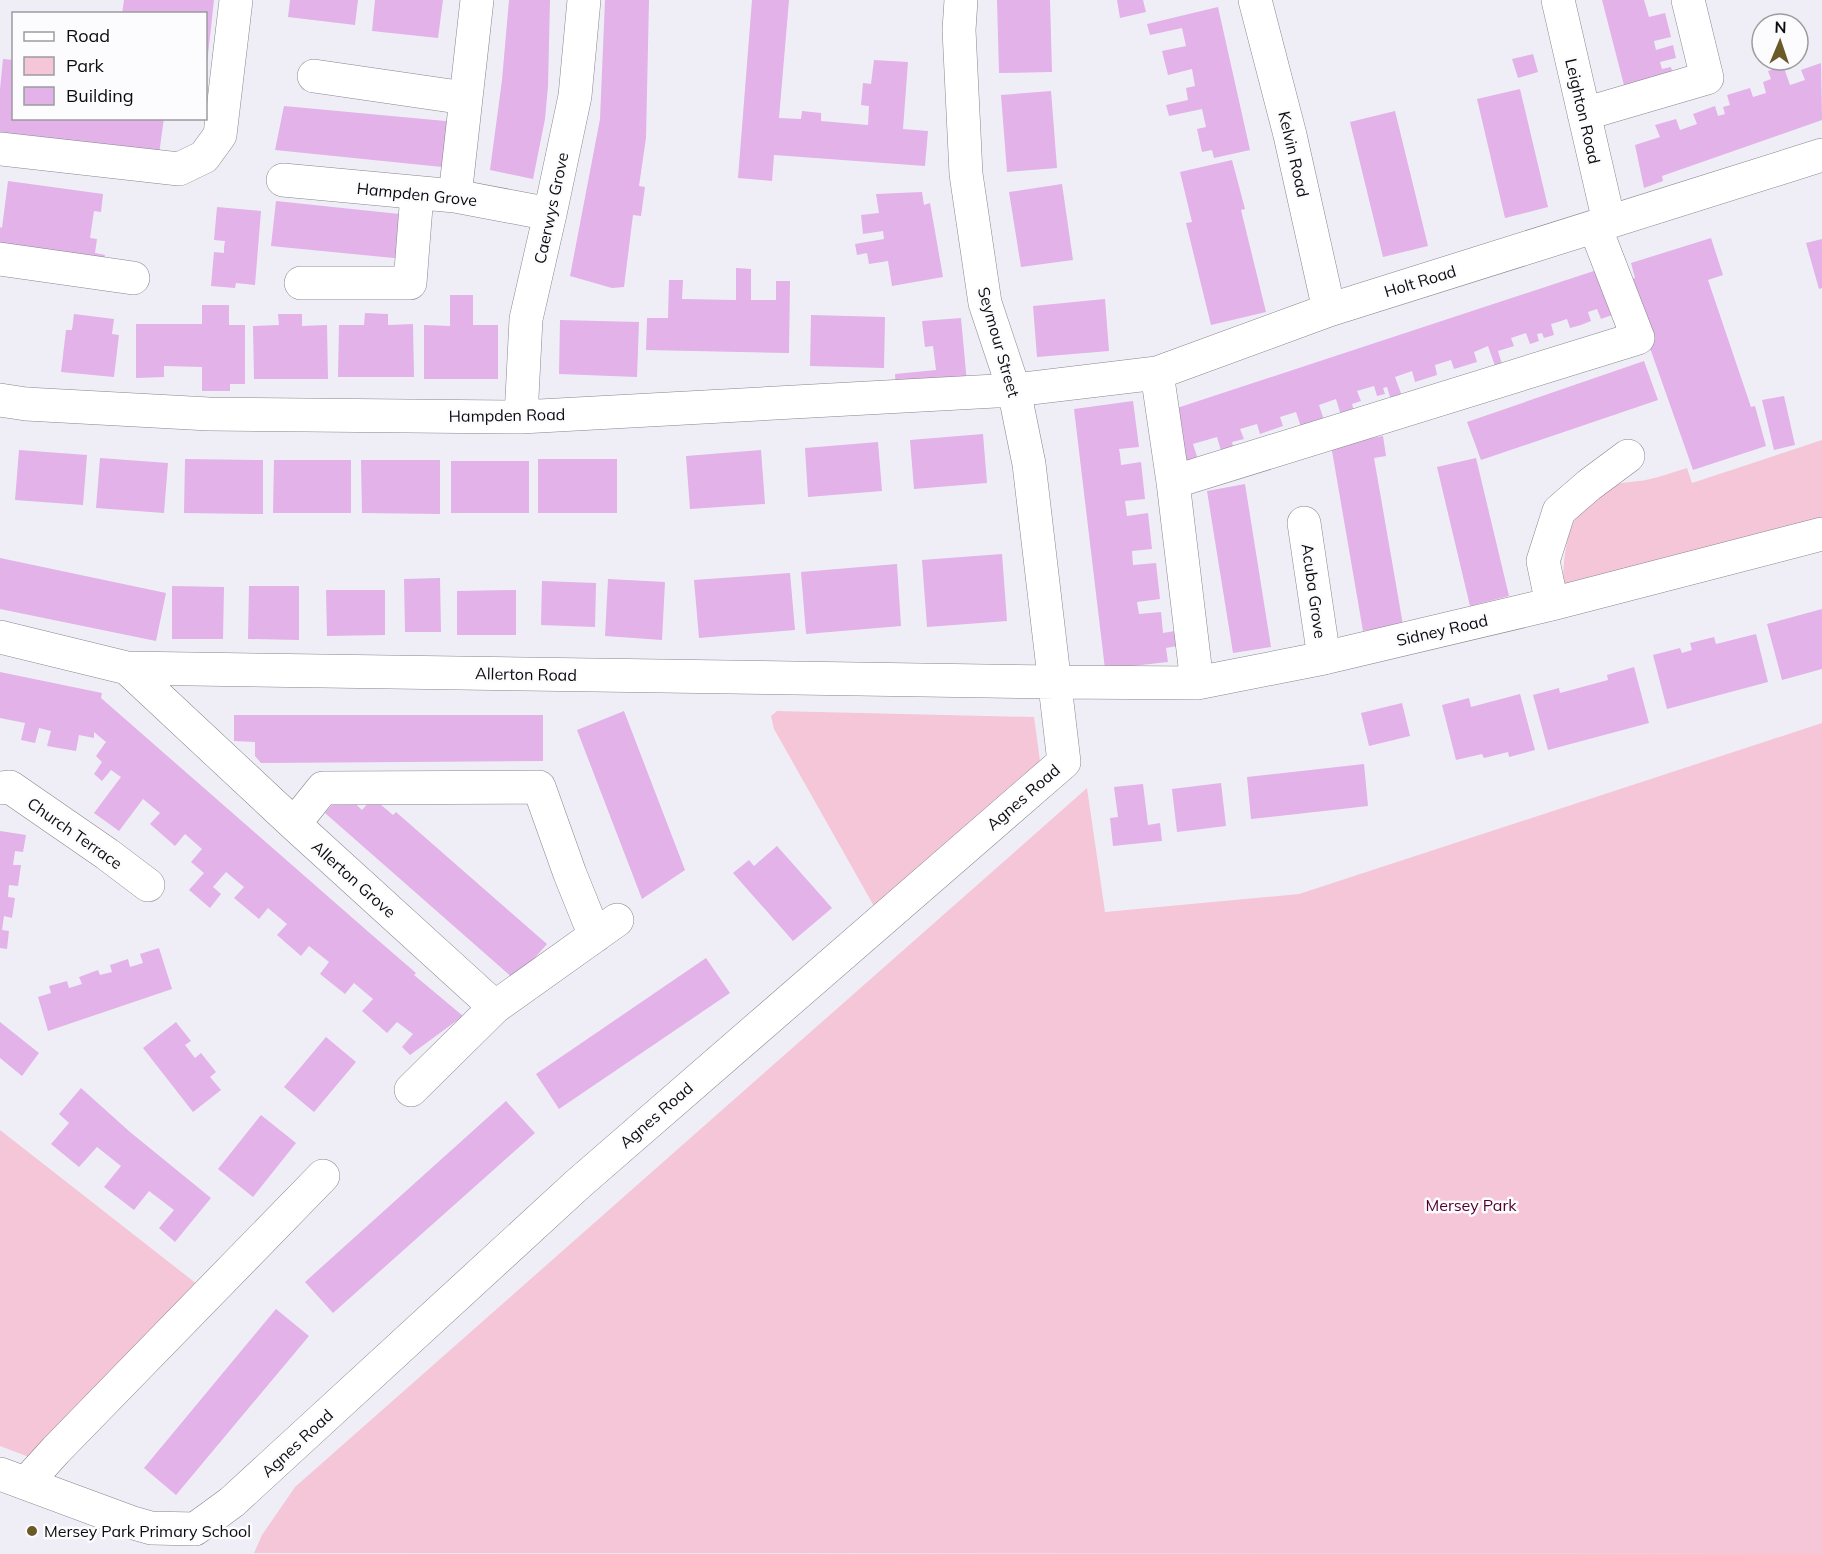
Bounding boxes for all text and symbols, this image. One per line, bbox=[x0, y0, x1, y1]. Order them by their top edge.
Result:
legend bbox=[12, 12, 207, 120]
north arrow bbox=[1750, 12, 1810, 72]
text: N bbox=[1774, 17, 1787, 37]
text: Road bbox=[66, 24, 110, 47]
text: Park bbox=[66, 54, 105, 77]
street label: Leighton Road bbox=[1561, 56, 1605, 166]
text: Building bbox=[66, 84, 134, 107]
street label: Kelvin Road bbox=[1274, 109, 1314, 199]
street label: Caerwys Grove bbox=[529, 150, 573, 266]
street label: Hampden Grove bbox=[356, 178, 478, 210]
street label: Holt Road bbox=[1382, 261, 1458, 301]
street label: Seymour Street bbox=[974, 285, 1024, 400]
street label: Hampden Road bbox=[449, 404, 565, 426]
street label: Acuba Grove bbox=[1297, 542, 1331, 640]
street label: Sidney Road bbox=[1394, 610, 1490, 650]
street label: Allerton Road bbox=[475, 663, 577, 685]
street label: Agnes Road bbox=[982, 760, 1064, 834]
street label: Church Terrace bbox=[24, 793, 126, 873]
street label: Allerton Grove bbox=[308, 836, 400, 922]
street label: Agnes Road bbox=[615, 1078, 697, 1152]
park label: Mersey Park bbox=[1425, 1195, 1517, 1215]
street label: Agnes Road bbox=[257, 1405, 337, 1481]
place label: Mersey Park Primary School bbox=[44, 1521, 251, 1541]
marker: Mersey Park Primary School bbox=[25, 1524, 39, 1538]

